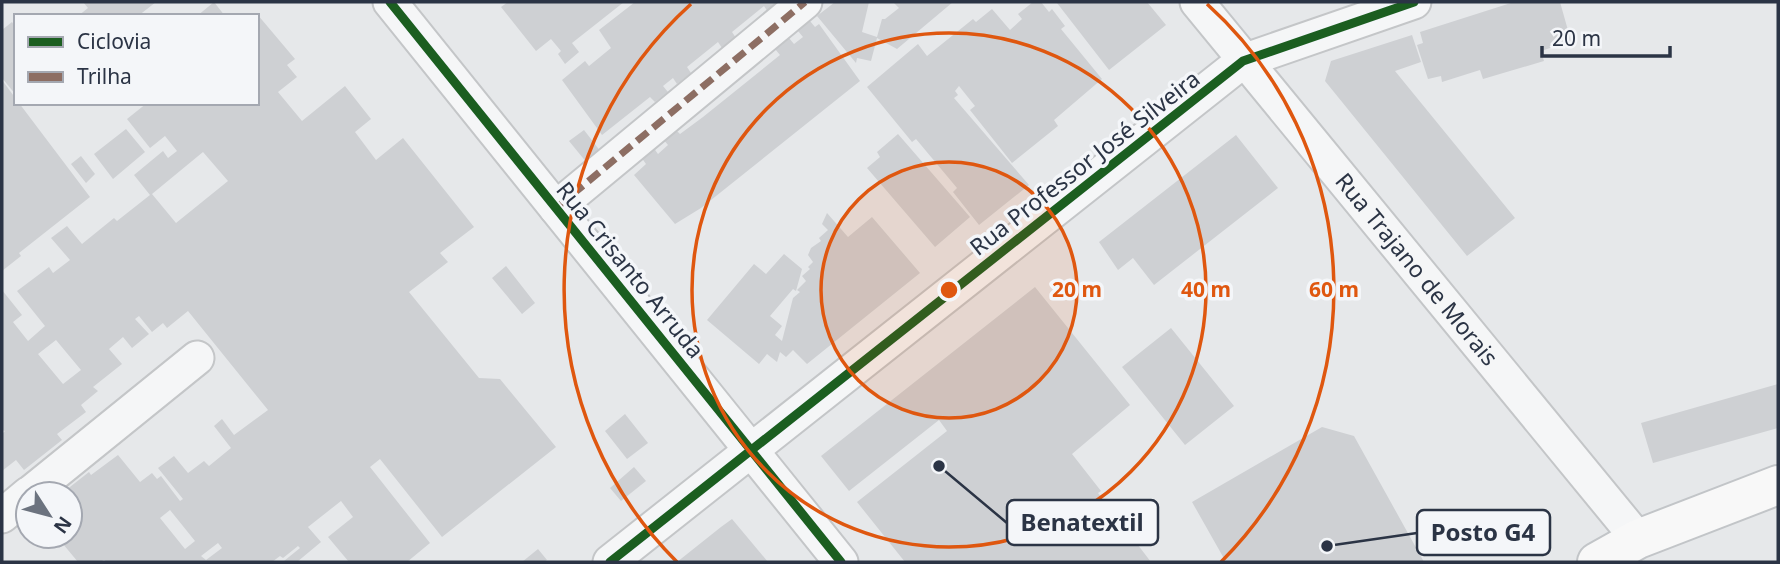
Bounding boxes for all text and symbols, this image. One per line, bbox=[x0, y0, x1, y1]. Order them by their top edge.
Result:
legend bbox=[14, 14, 259, 105]
scale bar bbox=[1542, 14, 1670, 58]
text: 20 m bbox=[1552, 24, 1601, 52]
text: Ciclovia bbox=[77, 27, 151, 55]
text: Trilha bbox=[77, 62, 132, 90]
street label: Rua Professor José Silveira bbox=[963, 62, 1206, 262]
street label: Rua Trajano de Morais bbox=[1329, 166, 1506, 372]
street label: Rua Crisanto Arruda bbox=[550, 174, 712, 364]
text: 20 m bbox=[1052, 275, 1102, 303]
text: 40 m bbox=[1181, 275, 1231, 303]
text: 60 m bbox=[1309, 275, 1359, 303]
centre of rings bbox=[937, 278, 961, 302]
north arrow bbox=[14, 480, 84, 550]
callout: Benatextil bbox=[1007, 500, 1158, 545]
text: Benatextil bbox=[1020, 505, 1144, 538]
callout: Posto G4 bbox=[1417, 510, 1550, 555]
text: N bbox=[48, 511, 78, 539]
text: Posto G4 bbox=[1431, 515, 1536, 548]

